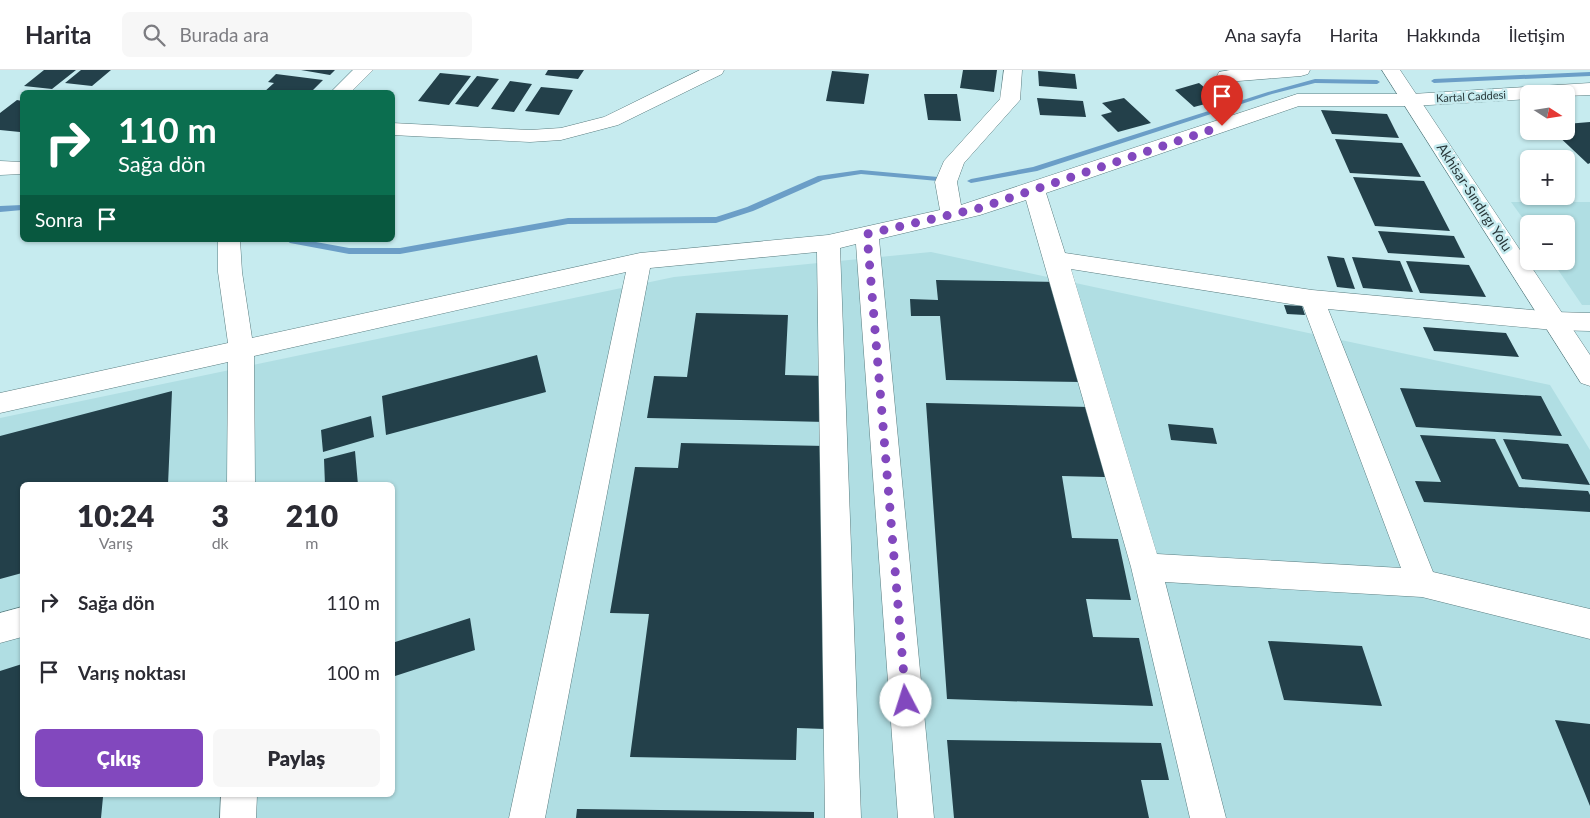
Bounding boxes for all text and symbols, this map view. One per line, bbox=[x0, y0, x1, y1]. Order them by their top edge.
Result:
search box bbox=[122, 12, 472, 57]
text: Harita bbox=[25, 20, 92, 49]
icon: search bbox=[140, 21, 168, 49]
text: Burada ara bbox=[180, 23, 269, 46]
text: Ana sayfa bbox=[1225, 24, 1302, 46]
text: Harita bbox=[1330, 24, 1378, 46]
text: Hakkında bbox=[1406, 24, 1480, 46]
text: İletişim bbox=[1508, 24, 1565, 46]
pin bbox=[1201, 75, 1243, 126]
icon: arrive bbox=[1208, 82, 1236, 110]
north arrow bbox=[1520, 85, 1575, 140]
map controls bbox=[1520, 85, 1575, 270]
street label: Kartal Caddesi bbox=[1436, 88, 1507, 104]
text: 110 m bbox=[118, 108, 217, 150]
icon: right bbox=[35, 110, 100, 175]
street label: Akhisar-Sındırgı Yolu bbox=[1434, 140, 1516, 254]
text: Sağa dön bbox=[118, 150, 206, 177]
button: + bbox=[1520, 150, 1575, 205]
icon: arrive bbox=[93, 205, 121, 233]
text: Sonra bbox=[35, 208, 83, 231]
button: − bbox=[1520, 215, 1575, 270]
text: 10:24 bbox=[77, 497, 155, 533]
text: 3 bbox=[211, 497, 229, 533]
text: 210 bbox=[286, 497, 338, 533]
text: Varış bbox=[99, 533, 133, 552]
text: dk bbox=[212, 533, 229, 552]
text: m bbox=[305, 533, 319, 552]
icon: right bbox=[35, 588, 63, 616]
text: Sağa dön bbox=[78, 591, 155, 614]
text: 110 m bbox=[326, 591, 380, 614]
icon: arrive bbox=[35, 658, 63, 686]
text: Varış noktası bbox=[78, 661, 186, 684]
text: 100 m bbox=[326, 661, 380, 684]
position arrow bbox=[879, 674, 931, 726]
button: Çıkış bbox=[35, 729, 203, 787]
button: Paylaş bbox=[213, 729, 380, 787]

